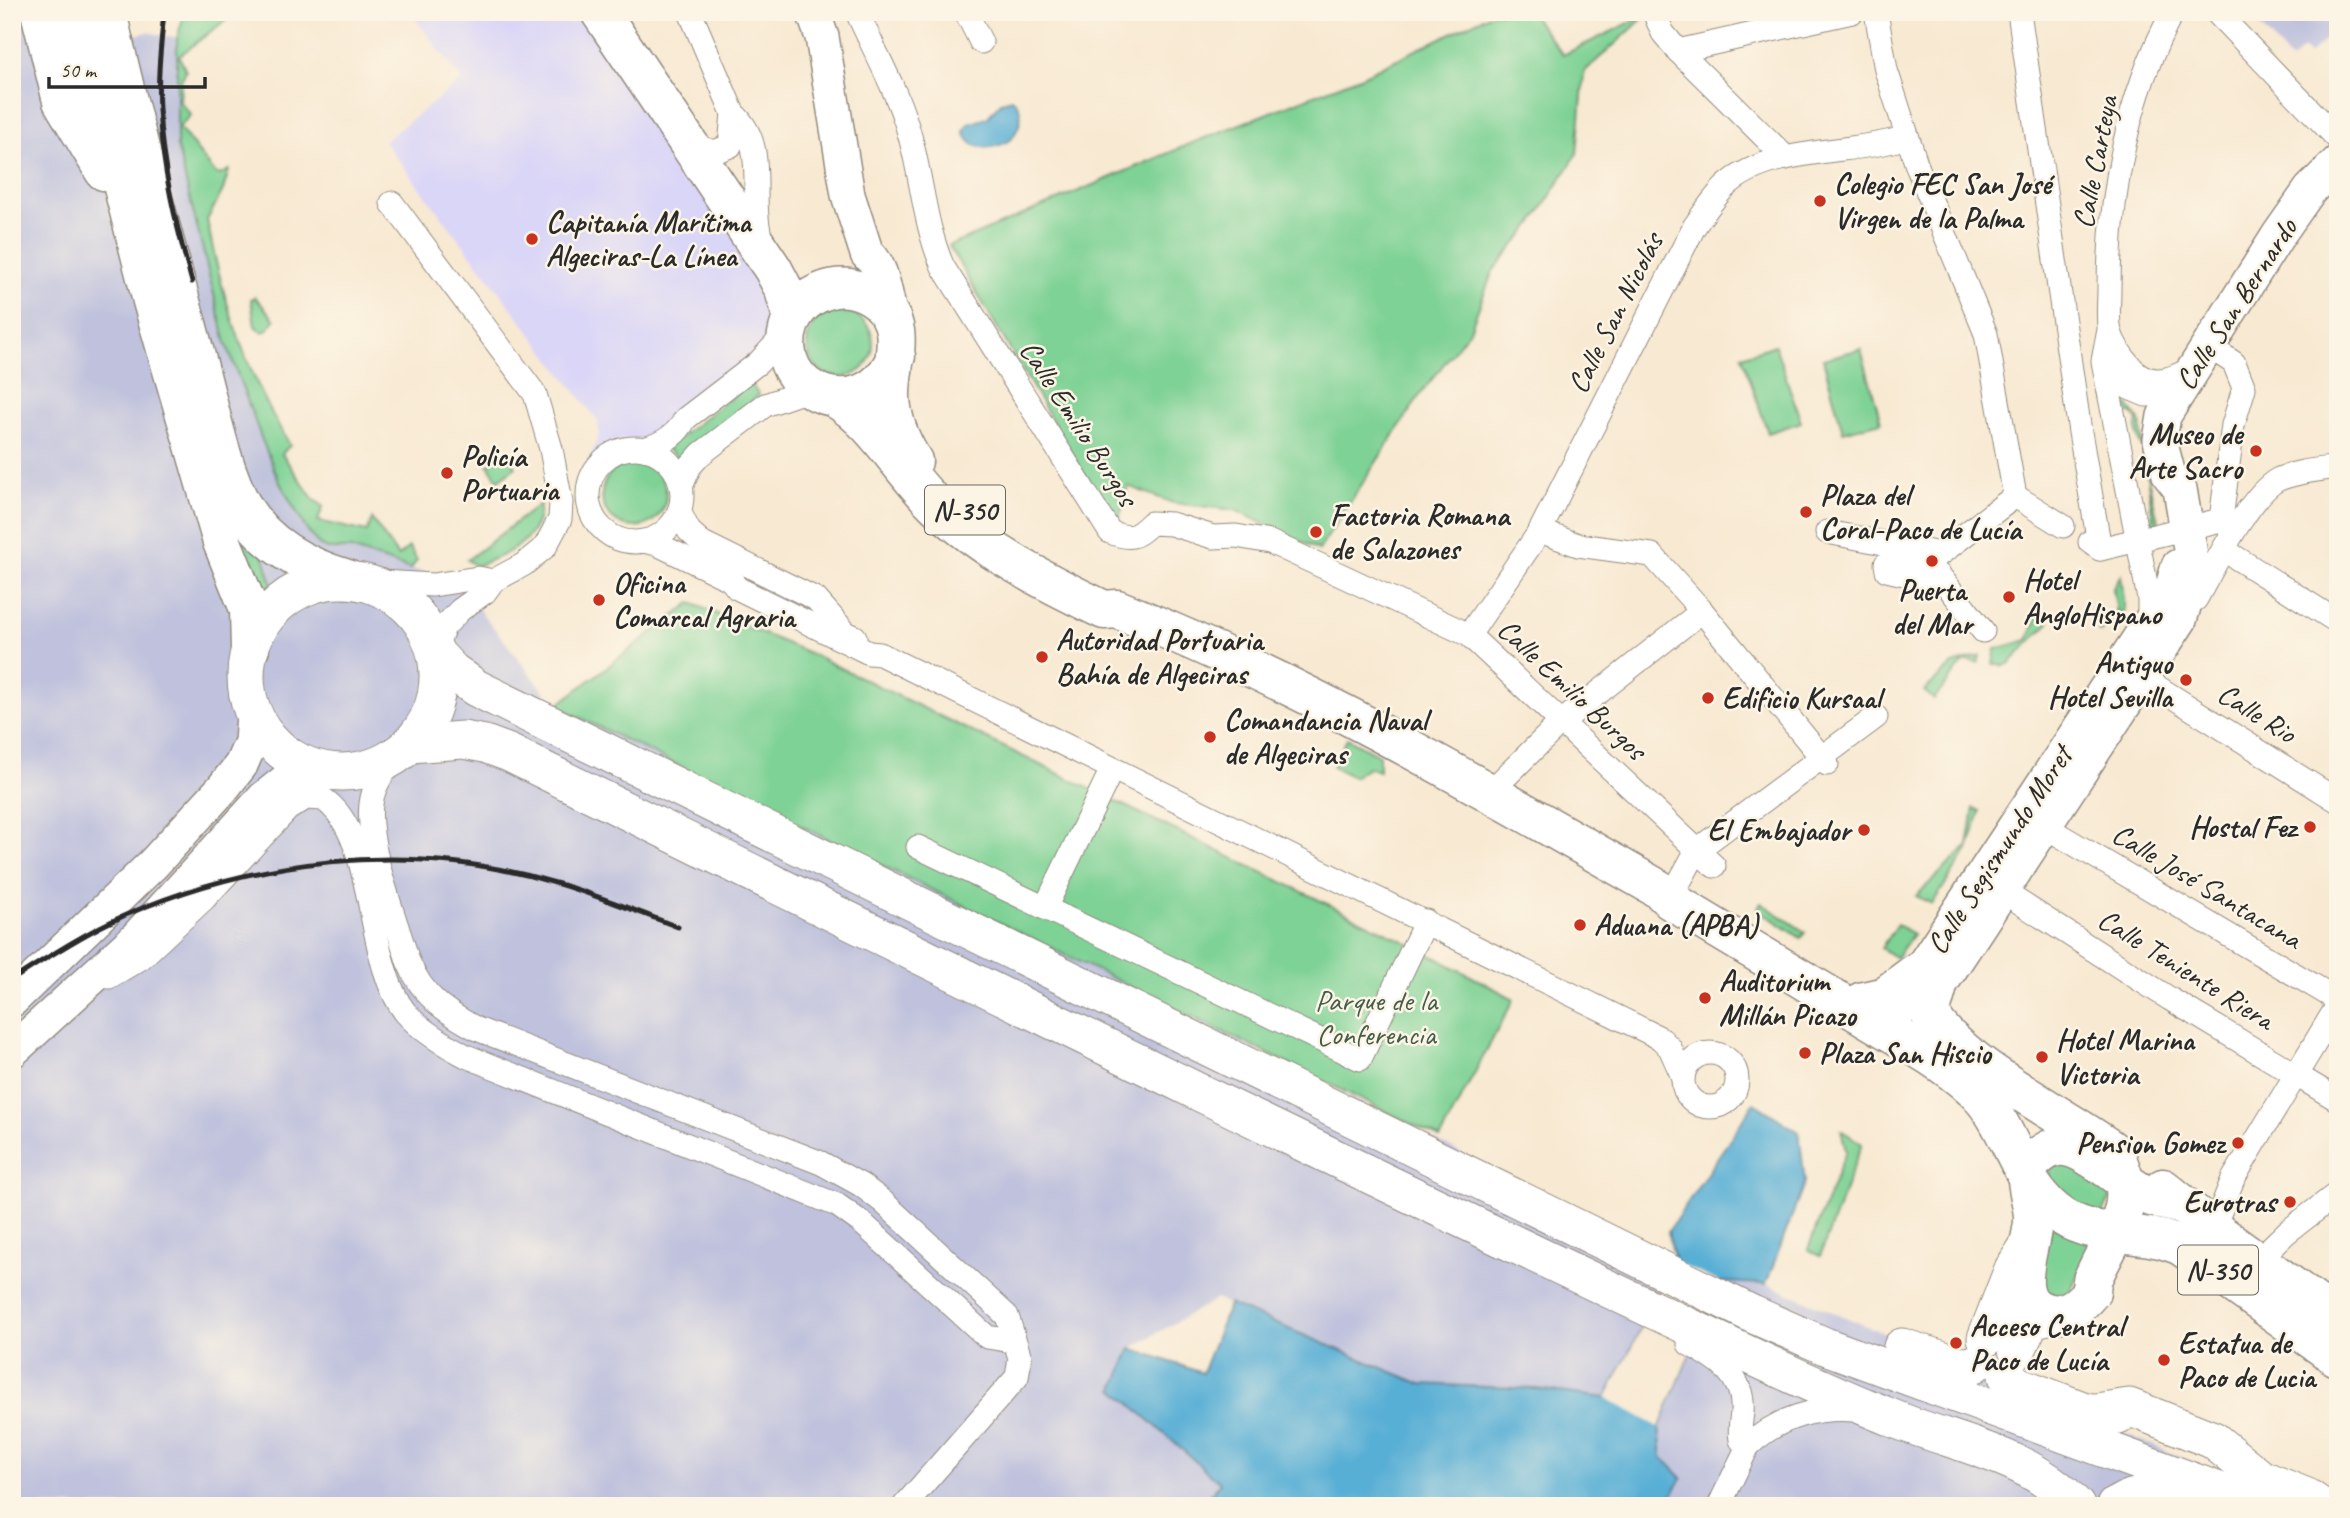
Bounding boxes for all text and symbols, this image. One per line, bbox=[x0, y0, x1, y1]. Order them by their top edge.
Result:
scale bar bbox=[49, 46, 205, 90]
text: 50 m bbox=[60, 57, 98, 83]
street label: Calle Carteya bbox=[2064, 91, 2127, 231]
place label: Colegio FEC San José Virgen de la Palma bbox=[1834, 165, 2055, 237]
marker: Colegio FEC San José Virgen de la Palma bbox=[1812, 193, 1828, 209]
place label: Capitanía Marítima Algeciras-La Línea bbox=[546, 203, 753, 275]
street label: Calle San Bernardo bbox=[2167, 210, 2306, 397]
street label: Calle San Nicolás bbox=[1559, 224, 1673, 399]
marker: Capitanía Marítima Algeciras-La Línea bbox=[524, 231, 540, 247]
street label: Calle Emilio Burgos bbox=[1011, 333, 1148, 515]
place label: Museo de Arte Sacro bbox=[2129, 415, 2245, 487]
place label: Policía Portuaria bbox=[461, 437, 561, 509]
marker: Museo de Arte Sacro bbox=[2248, 443, 2264, 459]
marker: Policía Portuaria bbox=[439, 465, 455, 481]
place label: Plaza del Coral-Paco de Lucía bbox=[1820, 476, 2024, 548]
road number: N-350 bbox=[925, 486, 1005, 534]
place label: Factoria Romana de Salazones bbox=[1330, 496, 1512, 568]
marker: Plaza del Coral-Paco de Lucía bbox=[1798, 504, 1814, 520]
marker: Factoria Romana de Salazones bbox=[1308, 524, 1324, 540]
marker: Puerta del Mar bbox=[1924, 553, 1940, 569]
place label: Hotel AngloHispano bbox=[2023, 561, 2163, 633]
place label: Oficina Comarcal Agraria bbox=[613, 564, 797, 636]
place label: Puerta del Mar bbox=[1892, 571, 1975, 643]
marker: Hotel AngloHispano bbox=[2001, 589, 2017, 605]
marker: Oficina Comarcal Agraria bbox=[591, 592, 607, 608]
street label: Calle Emilio Burgos bbox=[1489, 610, 1657, 770]
place label: Autoridad Portuaria Bahía de Algeciras bbox=[1056, 621, 1265, 693]
place label: Antiguo Hotel Sevilla bbox=[2048, 644, 2175, 716]
marker: Autoridad Portuaria Bahía de Algeciras bbox=[1034, 649, 1050, 665]
marker: Antiguo Hotel Sevilla bbox=[2178, 672, 2194, 688]
street label: Calle Rio bbox=[2211, 674, 2305, 753]
place label: Edificio Kursaal bbox=[1722, 679, 1886, 717]
marker: Edificio Kursaal bbox=[1700, 690, 1716, 706]
place label: Comandancia Naval de Algeciras bbox=[1224, 701, 1432, 773]
marker: Comandancia Naval de Algeciras bbox=[1202, 729, 1218, 745]
street label: Calle Segismundo Moret bbox=[1918, 735, 2083, 961]
place label: Hostal Fez bbox=[2189, 808, 2300, 846]
place label: El Embajador bbox=[1708, 811, 1853, 849]
street label: Calle José Santacana bbox=[2105, 815, 2310, 958]
marker: Hostal Fez bbox=[2302, 819, 2318, 835]
marker: El Embajador bbox=[1856, 822, 1872, 838]
street label: Calle Teniente Riera bbox=[2091, 900, 2283, 1040]
place label: Aduana (APBA) bbox=[1594, 906, 1760, 944]
marker: Aduana (APBA) bbox=[1572, 917, 1588, 933]
place label: Auditorium Millán Picazo bbox=[1719, 962, 1858, 1034]
park label: Parque de la Conferencia bbox=[1315, 981, 1439, 1053]
marker: Auditorium Millán Picazo bbox=[1697, 990, 1713, 1006]
place label: Hotel Marina Victoria bbox=[2056, 1021, 2197, 1093]
place label: Plaza San Hiscio bbox=[1819, 1034, 1993, 1072]
marker: Plaza San Hiscio bbox=[1797, 1045, 1813, 1061]
marker: Hotel Marina Victoria bbox=[2034, 1049, 2050, 1065]
place label: Pension Gomez bbox=[2076, 1124, 2228, 1162]
marker: Pension Gomez bbox=[2230, 1135, 2246, 1151]
place label: Eurotras bbox=[2183, 1183, 2279, 1221]
marker: Eurotras bbox=[2282, 1194, 2298, 1210]
road number: N-350 bbox=[2178, 1246, 2258, 1294]
place label: Acceso Central Paco de Lucía bbox=[1970, 1307, 2129, 1379]
place label: Estatua de Paco de Lucia bbox=[2178, 1324, 2318, 1396]
marker: Acceso Central Paco de Lucía bbox=[1948, 1335, 1964, 1351]
marker: Estatua de Paco de Lucia bbox=[2156, 1352, 2172, 1368]

